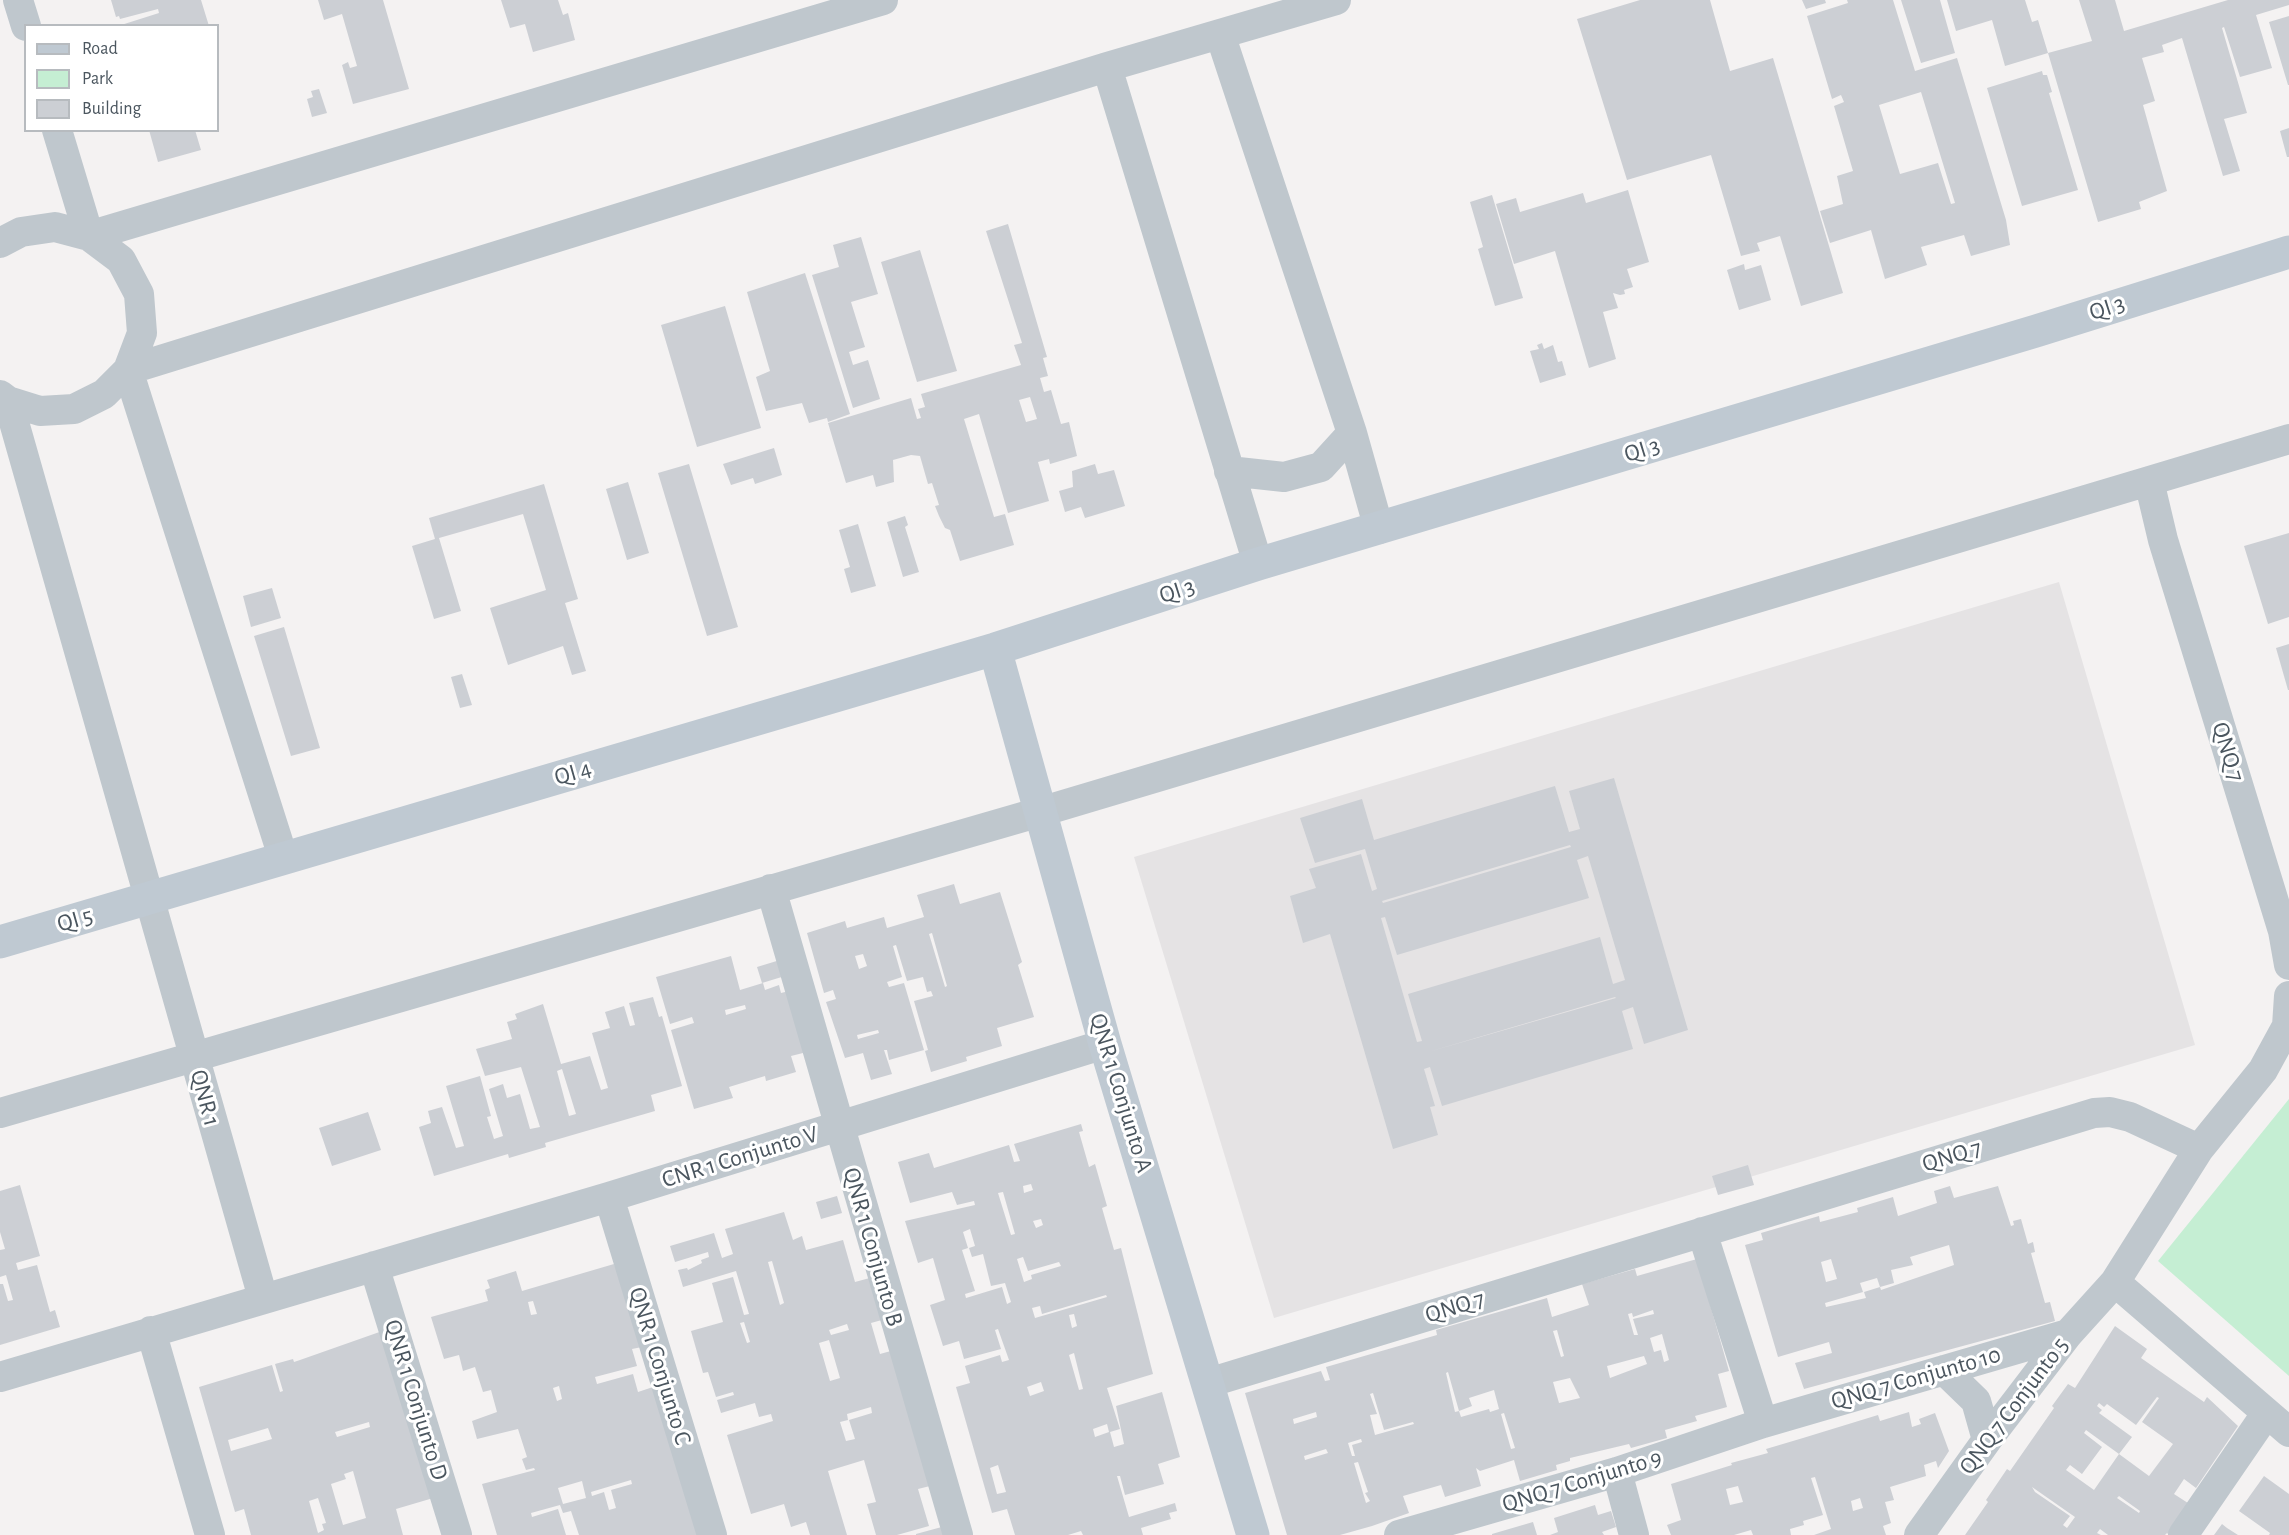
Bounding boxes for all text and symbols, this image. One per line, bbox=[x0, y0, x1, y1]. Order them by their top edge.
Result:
legend bbox=[24, 24, 219, 132]
text: Road bbox=[82, 40, 118, 58]
text: Park bbox=[82, 70, 113, 88]
text: Building bbox=[82, 100, 141, 118]
street label: QI 3 bbox=[2086, 289, 2128, 327]
street label: QI 3 bbox=[1621, 431, 1663, 469]
street label: QI 3 bbox=[1156, 572, 1198, 610]
street label: QNQ 7 bbox=[2205, 719, 2251, 785]
street label: QI 4 bbox=[551, 754, 595, 792]
street label: QI 5 bbox=[54, 901, 96, 939]
street label: QNR 1 Conjunto A bbox=[1083, 1010, 1159, 1176]
street label: QNR 1 bbox=[184, 1067, 226, 1129]
street label: CNR 1 Conjunto V bbox=[659, 1120, 821, 1194]
street label: QNQ 7 bbox=[1919, 1133, 1985, 1179]
street label: QNR 1 Conjunto B bbox=[837, 1164, 909, 1330]
street label: QNR 1 Conjunto C bbox=[622, 1284, 698, 1448]
street label: QNQ 7 bbox=[1422, 1284, 1488, 1330]
street label: QNR 1 Conjunto D bbox=[378, 1316, 454, 1484]
street label: QNQ 7 Conjunto 5 bbox=[1953, 1332, 2075, 1480]
street label: QNQ 7 Conjunto 10 bbox=[1828, 1340, 2004, 1416]
street label: QNQ 7 Conjunto 9 bbox=[1499, 1443, 1665, 1519]

